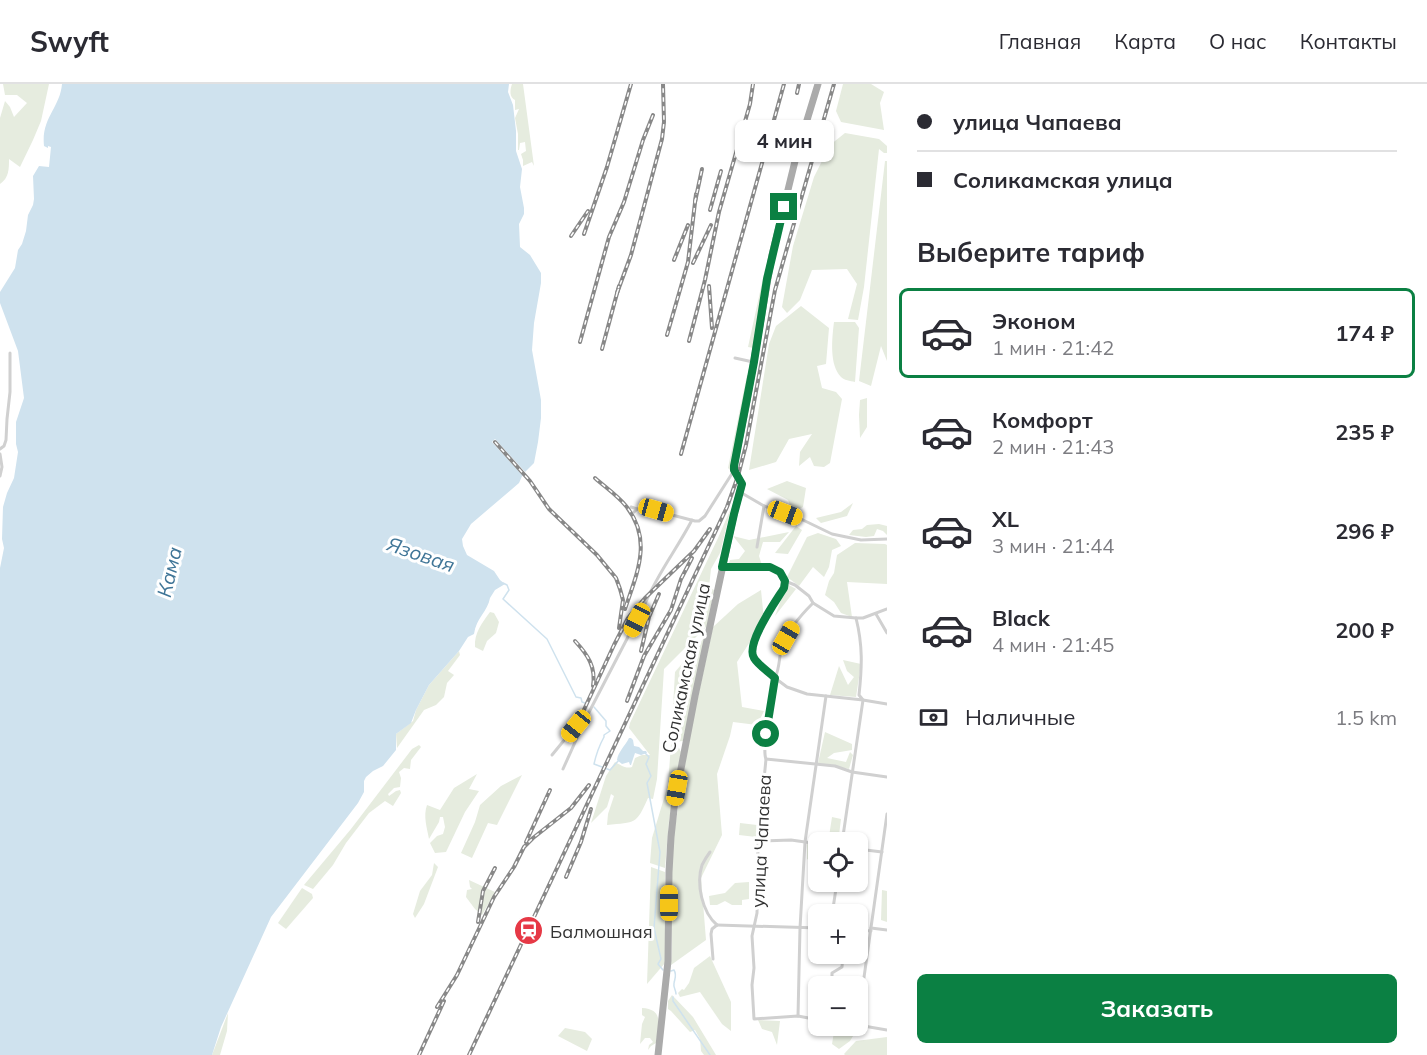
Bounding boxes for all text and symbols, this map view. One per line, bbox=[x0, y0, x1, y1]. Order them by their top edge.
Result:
text: Swyft bbox=[30, 24, 109, 59]
text: Главная bbox=[999, 28, 1081, 54]
text: Карта bbox=[1114, 28, 1176, 54]
text: О нас bbox=[1209, 28, 1267, 54]
text: Контакты bbox=[1300, 28, 1397, 54]
text: улица Чапаева bbox=[953, 108, 1122, 136]
callout: 4 мин bbox=[734, 120, 834, 162]
text: 4 мин bbox=[756, 128, 813, 153]
text: Соликамская улица bbox=[953, 166, 1173, 194]
route end bbox=[770, 193, 797, 220]
text: Выберите тариф bbox=[917, 235, 1145, 269]
icon: car bbox=[920, 306, 974, 360]
text: Эконом bbox=[992, 307, 1076, 335]
text: 174 ₽ bbox=[1335, 319, 1394, 347]
text: 1 мин · 21:42 bbox=[992, 335, 1114, 360]
icon: car bbox=[920, 405, 974, 459]
text: Комфорт bbox=[992, 406, 1093, 434]
text: 235 ₽ bbox=[1335, 418, 1394, 446]
text: 2 мин · 21:43 bbox=[992, 434, 1114, 459]
car bbox=[636, 496, 676, 524]
car bbox=[765, 498, 805, 528]
icon: car bbox=[920, 504, 974, 558]
text: XL bbox=[992, 505, 1019, 533]
text: 296 ₽ bbox=[1335, 517, 1394, 545]
water label: Язовая bbox=[383, 530, 458, 577]
text: 3 мин · 21:44 bbox=[992, 533, 1114, 558]
water label: Кама bbox=[151, 544, 187, 600]
street label: Соликамская улица bbox=[657, 581, 715, 755]
car bbox=[621, 600, 653, 640]
icon: car bbox=[920, 603, 974, 657]
text: Black bbox=[992, 604, 1050, 632]
text: 200 ₽ bbox=[1335, 616, 1394, 644]
car bbox=[769, 618, 803, 658]
text: 4 мин · 21:45 bbox=[992, 632, 1114, 657]
icon: cash bbox=[917, 701, 950, 734]
text: Наличные bbox=[965, 703, 1075, 731]
text: 1.5 km bbox=[1335, 705, 1397, 730]
car bbox=[558, 706, 594, 746]
route start bbox=[752, 720, 779, 747]
car bbox=[665, 769, 689, 807]
street label: улица Чапаева bbox=[746, 774, 776, 908]
map controls bbox=[808, 832, 868, 1036]
button: locate bbox=[808, 832, 868, 892]
car bbox=[660, 885, 678, 921]
button: + bbox=[808, 904, 868, 964]
station icon: Балмошная bbox=[513, 915, 545, 947]
place label: Балмошная bbox=[550, 920, 653, 943]
button: Заказать bbox=[917, 974, 1397, 1043]
button: − bbox=[808, 976, 868, 1036]

